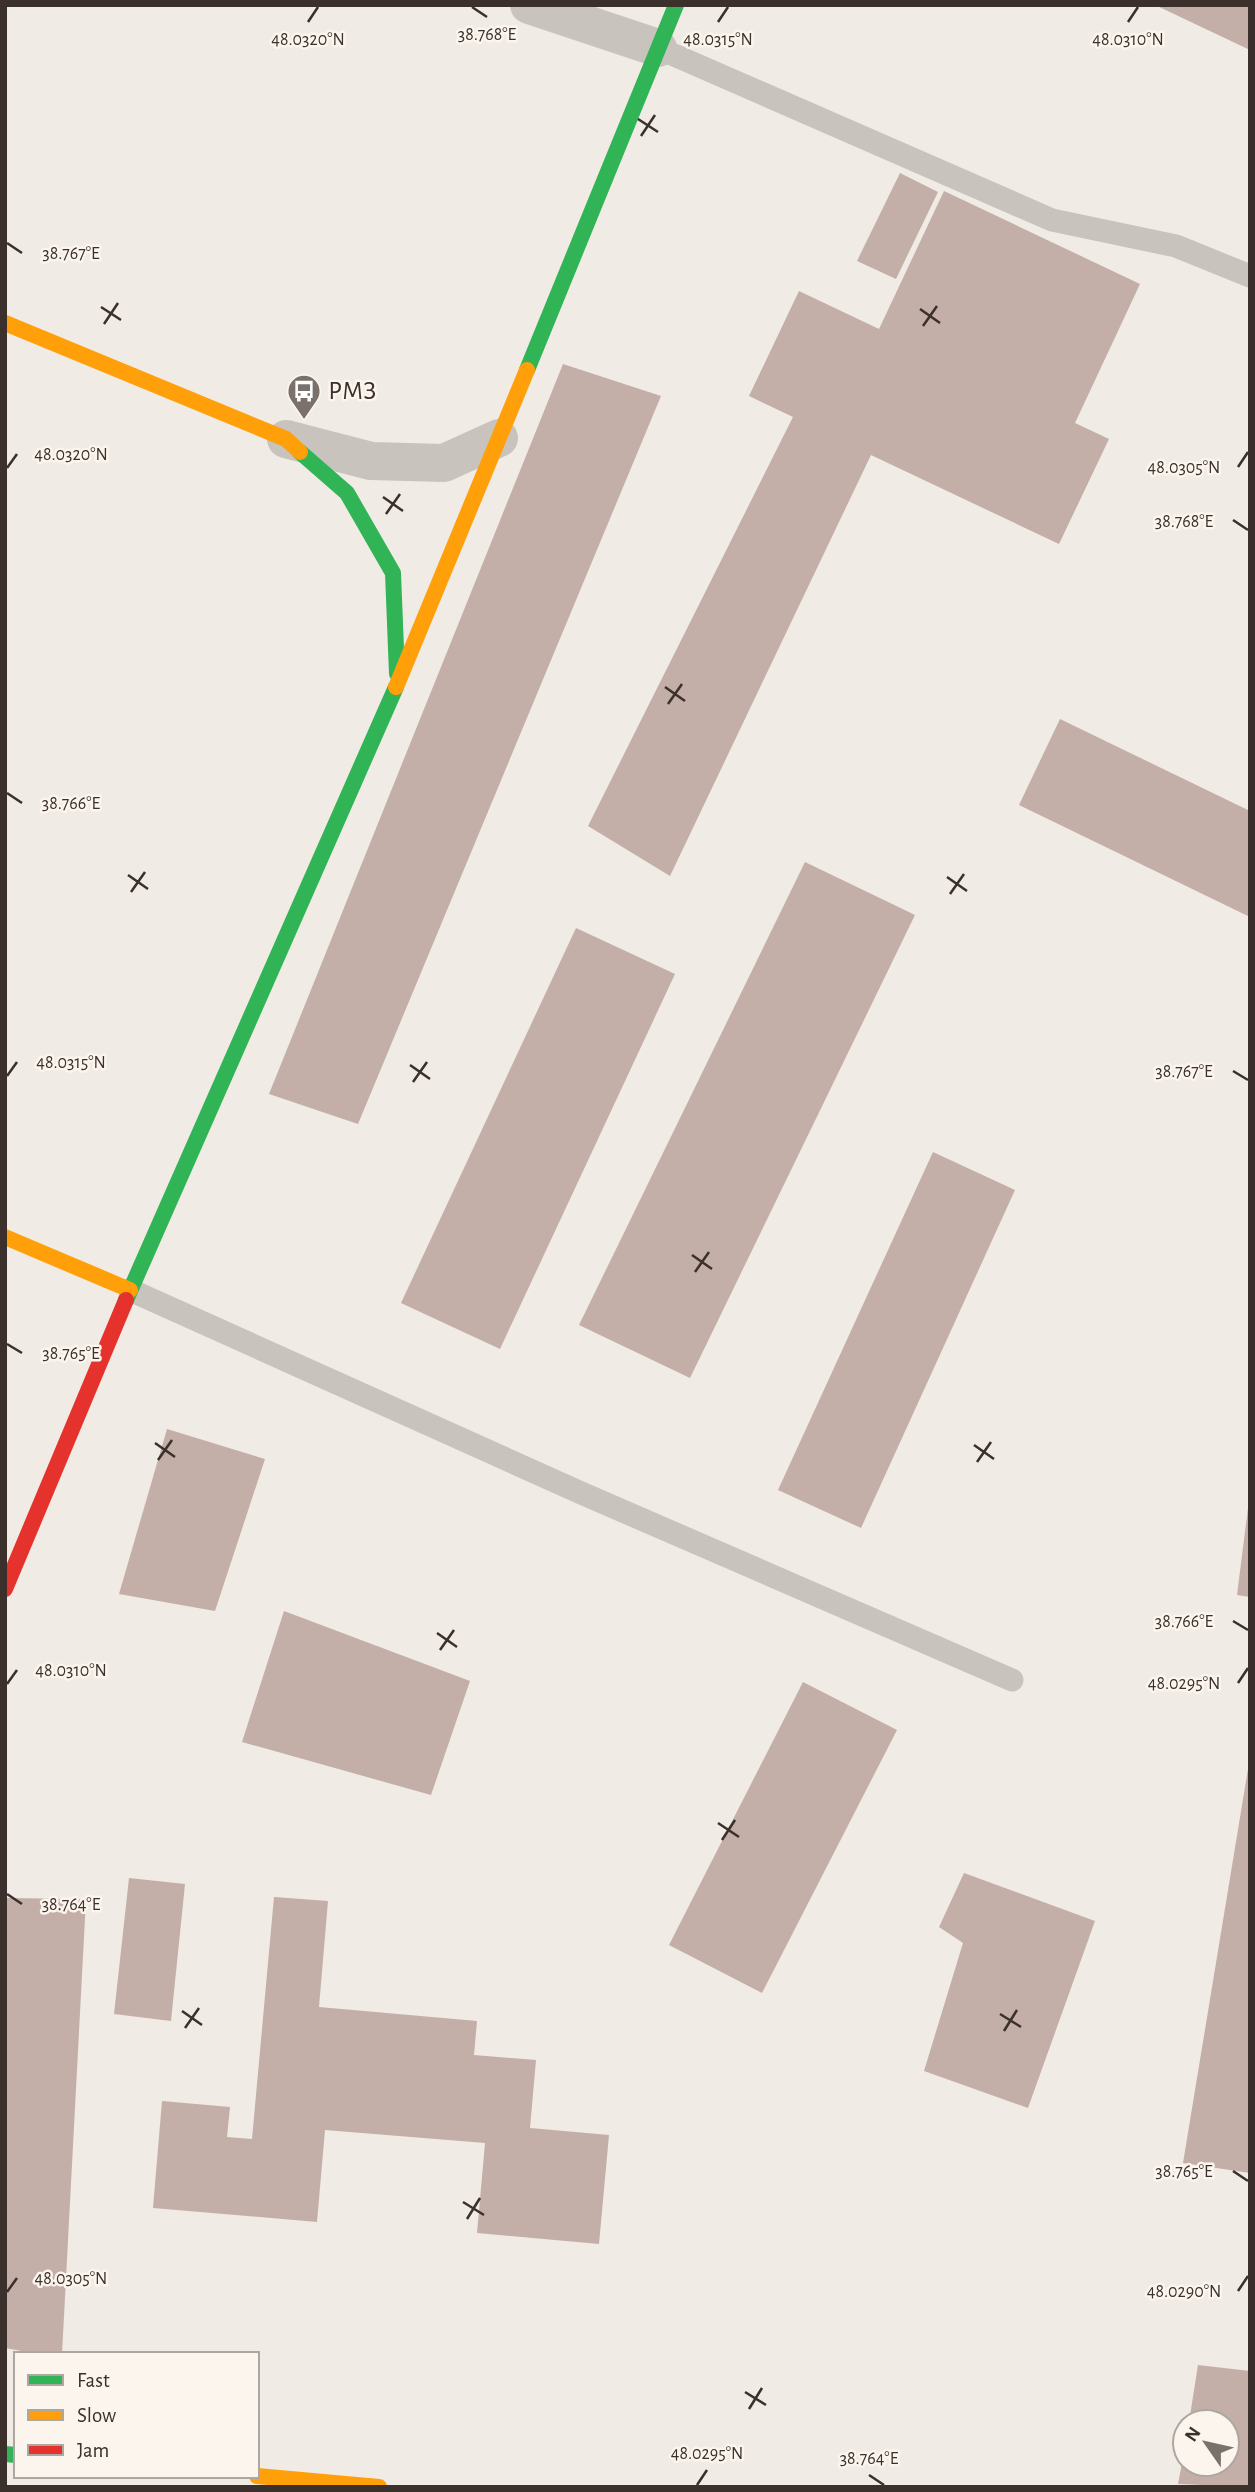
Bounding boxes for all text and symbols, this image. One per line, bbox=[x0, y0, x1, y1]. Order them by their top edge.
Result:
text: 38.768°E bbox=[458, 26, 517, 44]
text: 48.0320°N bbox=[271, 31, 345, 49]
text: 48.0315°N bbox=[683, 31, 753, 49]
text: 48.0310°N bbox=[1092, 31, 1164, 49]
text: 38.767°E bbox=[42, 245, 100, 263]
bus stop icon: РМЗ bbox=[285, 372, 323, 421]
place label: РМЗ bbox=[328, 378, 377, 404]
text: 48.0320°N bbox=[34, 446, 108, 464]
text: 48.0305°N bbox=[1148, 459, 1220, 477]
text: 38.768°E bbox=[1155, 513, 1214, 531]
text: 38.766°E bbox=[42, 795, 101, 813]
text: 48.0315°N bbox=[36, 1054, 106, 1072]
text: 38.767°E bbox=[1155, 1063, 1213, 1081]
text: 38.765°E bbox=[42, 1345, 100, 1363]
text: 38.766°E bbox=[1155, 1613, 1214, 1631]
text: 48.0310°N bbox=[35, 1662, 107, 1680]
text: 48.0295°N bbox=[1148, 1675, 1220, 1693]
text: 38.764°E bbox=[42, 1896, 101, 1914]
text: 38.765°E bbox=[1155, 2163, 1213, 2181]
text: 48.0305°N bbox=[35, 2270, 107, 2288]
text: 48.0290°N bbox=[1147, 2283, 1221, 2301]
legend bbox=[14, 2352, 259, 2478]
text: Fast bbox=[77, 2370, 110, 2391]
text: Slow bbox=[77, 2405, 116, 2426]
north arrow bbox=[1171, 2408, 1241, 2478]
text: N bbox=[1182, 2424, 1205, 2445]
text: Jam bbox=[77, 2440, 109, 2461]
text: 48.0295°N bbox=[671, 2445, 743, 2463]
text: 38.764°E bbox=[840, 2450, 899, 2468]

